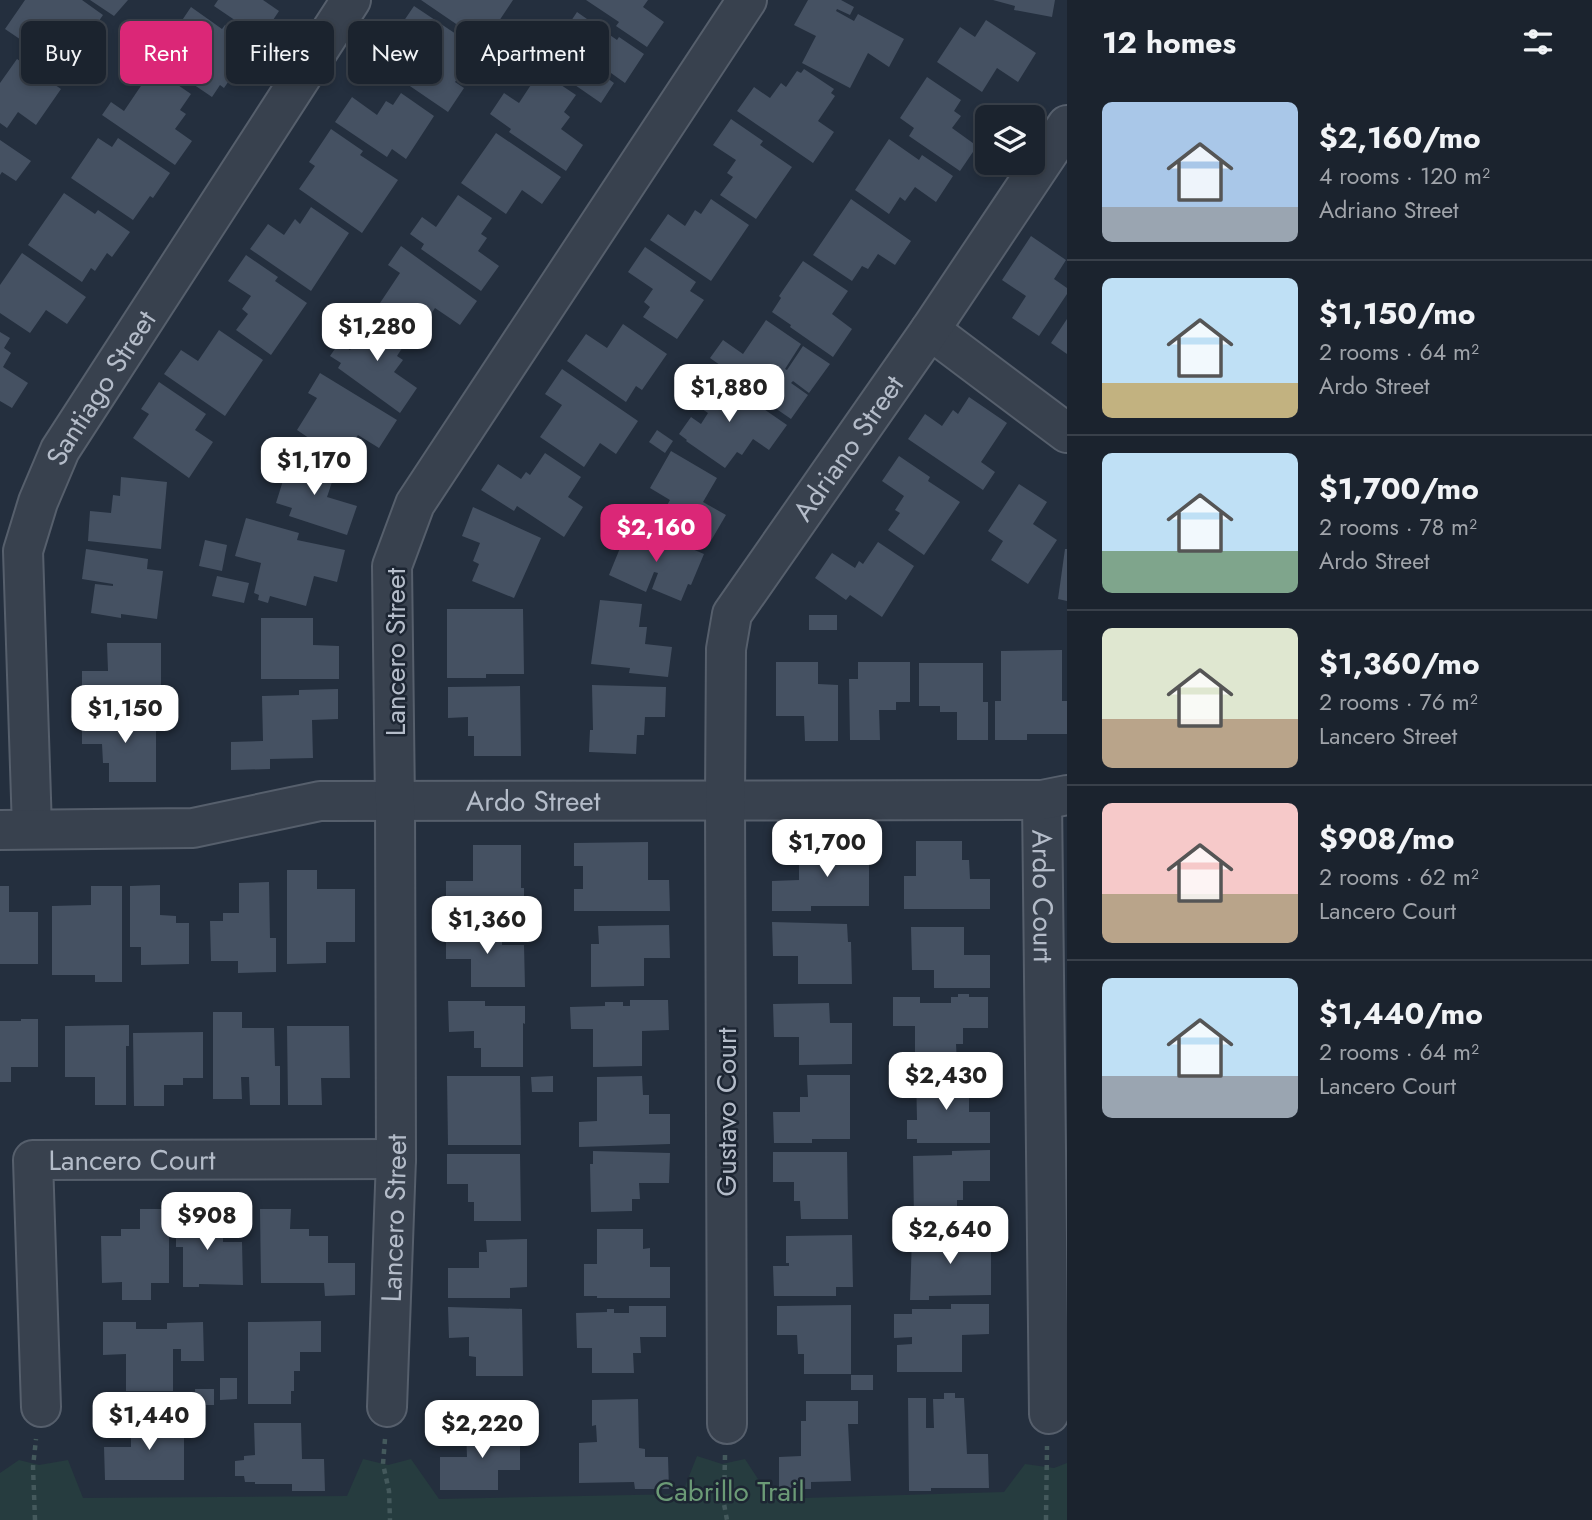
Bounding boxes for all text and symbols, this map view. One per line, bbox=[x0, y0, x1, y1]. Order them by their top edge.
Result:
chip: Buy bbox=[21, 21, 106, 84]
chip: Rent bbox=[120, 21, 212, 84]
chip: Filters bbox=[226, 21, 334, 84]
chip: New bbox=[348, 21, 442, 84]
chip: Apartment bbox=[456, 21, 609, 84]
text: 12 homes bbox=[1102, 21, 1236, 64]
icon: filters bbox=[1519, 23, 1557, 61]
map controls bbox=[975, 105, 1045, 175]
button: layers bbox=[975, 105, 1045, 175]
text: $2,160/mo bbox=[1319, 116, 1481, 159]
icon: home bbox=[1158, 130, 1242, 214]
text: 4 rooms · 120 m² bbox=[1319, 159, 1490, 193]
text: Adriano Street bbox=[1319, 193, 1459, 227]
text: $1,150/mo bbox=[1319, 292, 1476, 335]
street label: Santiago Street bbox=[36, 302, 166, 472]
pin: $1,280 bbox=[320, 304, 434, 363]
icon: home bbox=[1158, 306, 1242, 390]
text: $1,280 bbox=[338, 309, 416, 343]
text: 2 rooms · 64 m² bbox=[1319, 335, 1479, 369]
pin: $1,880 bbox=[672, 364, 786, 424]
street label: Adriano Street bbox=[783, 366, 914, 530]
text: Ardo Street bbox=[1319, 369, 1430, 403]
text: $1,880 bbox=[690, 370, 768, 404]
pin: $1,170 bbox=[257, 438, 371, 497]
text: $1,170 bbox=[277, 443, 351, 477]
text: $1,700/mo bbox=[1319, 467, 1479, 510]
icon: home bbox=[1158, 481, 1242, 565]
pin: $2,160 bbox=[599, 504, 713, 564]
text: $2,160 bbox=[616, 510, 696, 544]
text: 2 rooms · 78 m² bbox=[1319, 510, 1477, 544]
text: Ardo Street bbox=[1319, 544, 1430, 578]
street label: Lancero Street bbox=[375, 568, 416, 736]
text: $1,360/mo bbox=[1319, 642, 1480, 685]
icon: home bbox=[1158, 656, 1242, 740]
text: 2 rooms · 76 m² bbox=[1319, 685, 1478, 719]
pin: $1,150 bbox=[68, 686, 182, 745]
text: $1,150 bbox=[87, 691, 163, 725]
text: Lancero Street bbox=[1319, 719, 1457, 753]
street label: Ardo Street bbox=[466, 781, 601, 822]
text: $908/mo bbox=[1319, 817, 1454, 860]
pin: $1,700 bbox=[770, 820, 884, 879]
text: $1,700 bbox=[788, 825, 866, 859]
street label: Ardo Court bbox=[1021, 829, 1064, 963]
icon: home bbox=[1158, 831, 1242, 915]
text: 2 rooms · 62 m² bbox=[1319, 860, 1479, 894]
text: Lancero Court bbox=[1319, 894, 1456, 928]
pin: $1,360 bbox=[430, 897, 544, 956]
text: $1,360 bbox=[448, 902, 526, 936]
text: $1,440/mo bbox=[1319, 992, 1483, 1035]
icon: home bbox=[1158, 1006, 1242, 1090]
street label: Gustavo Court bbox=[706, 1027, 747, 1196]
text: 2 rooms · 64 m² bbox=[1319, 1035, 1479, 1069]
pin: $2,430 bbox=[889, 1052, 1003, 1112]
text: $2,430 bbox=[905, 1058, 987, 1092]
text: Lancero Court bbox=[1319, 1069, 1456, 1103]
street label: Lancero Street bbox=[371, 1134, 417, 1303]
street label: Lancero Court bbox=[48, 1139, 216, 1181]
pin: $908 bbox=[166, 1192, 248, 1252]
text: $908 bbox=[177, 1198, 237, 1232]
pin: $2,640 bbox=[893, 1206, 1007, 1266]
text: $2,640 bbox=[908, 1212, 992, 1246]
pin: $1,440 bbox=[92, 1392, 206, 1452]
text: $1,440 bbox=[109, 1398, 189, 1432]
pin: $2,220 bbox=[425, 1400, 539, 1460]
text: $2,220 bbox=[441, 1406, 523, 1440]
park label: Cabrillo Trail bbox=[655, 1471, 805, 1512]

